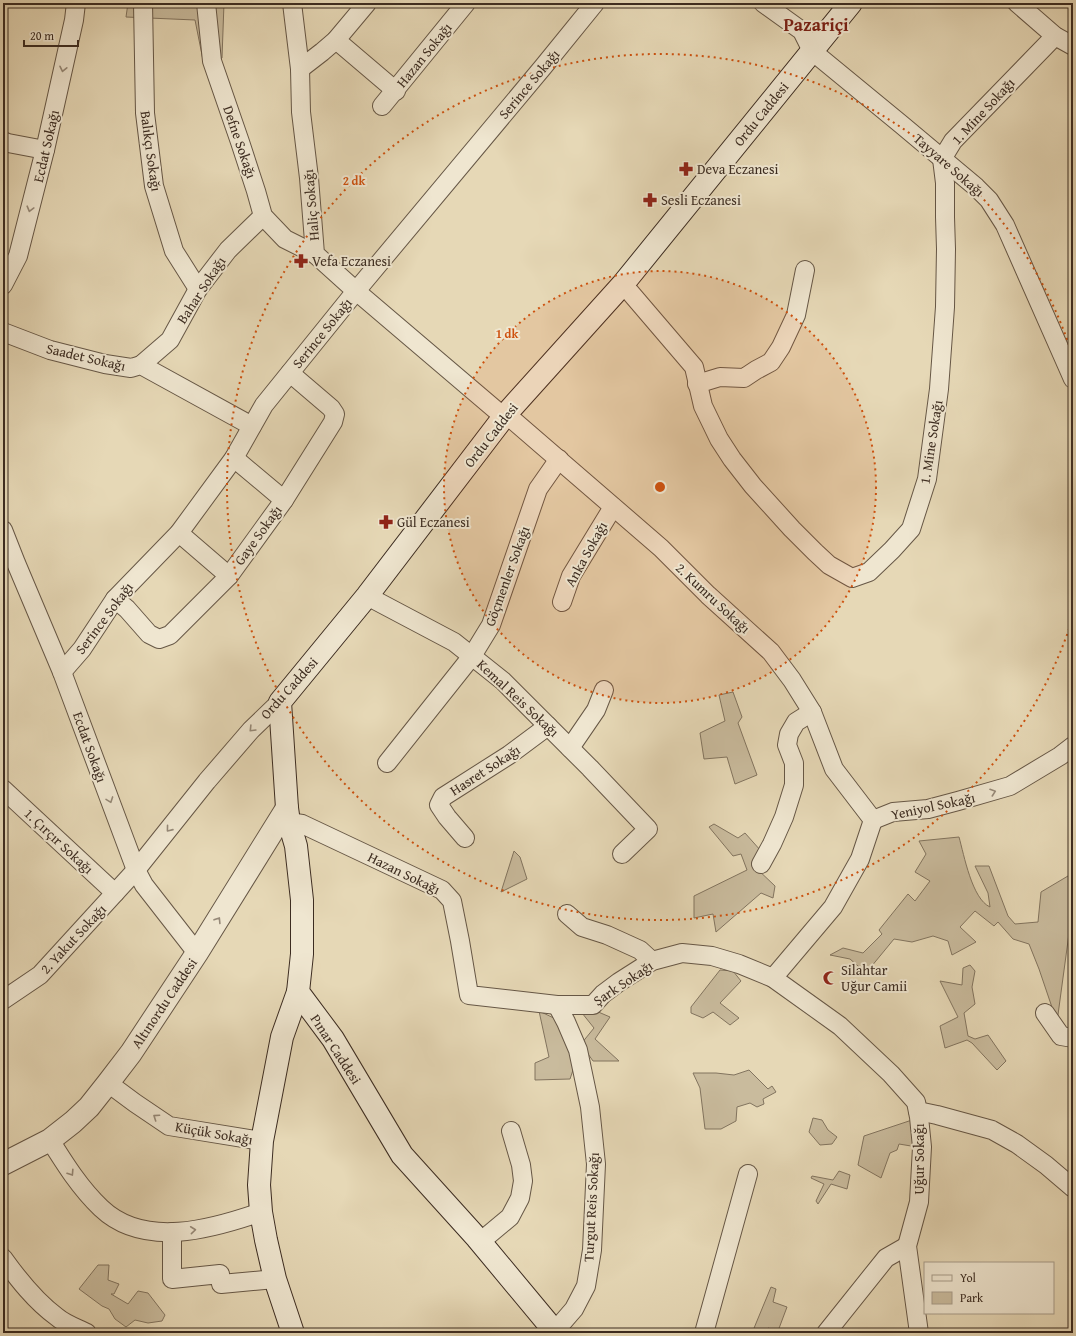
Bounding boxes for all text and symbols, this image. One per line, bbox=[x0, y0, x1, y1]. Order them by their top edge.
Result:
district label: Pazariçi bbox=[783, 11, 849, 38]
street label: Hazan Sokağı bbox=[392, 18, 456, 92]
scale bar bbox=[24, 22, 78, 48]
text: 20 m bbox=[30, 27, 54, 44]
street label: Serince Sokağı bbox=[494, 45, 564, 123]
one-way arrow bbox=[60, 66, 68, 72]
street label: 1. Mine Sokağı bbox=[947, 73, 1019, 149]
street label: Ordu Caddesi bbox=[729, 78, 793, 150]
street label: Defne Sokağı bbox=[218, 103, 262, 181]
street label: Ecdat Sokağı bbox=[28, 108, 64, 184]
street label: Balıkçı Sokağı bbox=[135, 109, 167, 193]
street label: Tayyare Sokağı bbox=[909, 129, 989, 201]
place label: Deva Eczanesi bbox=[697, 159, 778, 179]
pharmacy icon: Deva Eczanesi bbox=[678, 161, 694, 177]
street label: Haliç Sokağı bbox=[298, 168, 324, 242]
text: 2 dk bbox=[343, 172, 365, 189]
place label: Sesli Eczanesi bbox=[661, 190, 741, 210]
pharmacy icon: Sesli Eczanesi bbox=[642, 192, 658, 208]
one-way arrow bbox=[26, 205, 35, 212]
place label: Vefa Eczanesi bbox=[312, 251, 391, 271]
street label: Bahar Sokağı bbox=[172, 252, 230, 328]
pharmacy icon: Vefa Eczanesi bbox=[293, 253, 309, 269]
street label: Serince Sokağı bbox=[287, 293, 357, 372]
text: 1 dk bbox=[496, 325, 518, 342]
street label: Saadet Sokağı bbox=[44, 338, 128, 376]
street label: Ordu Caddesi bbox=[459, 398, 523, 472]
street label: 1. Mine Sokağı bbox=[914, 399, 948, 485]
centre of rings bbox=[653, 480, 667, 494]
street label: Gaye Sokağı bbox=[229, 501, 287, 569]
place label: Gül Eczanesi bbox=[397, 512, 470, 532]
pharmacy icon: Gül Eczanesi bbox=[378, 514, 394, 530]
street label: Anka Sokağı bbox=[560, 518, 612, 590]
street label: Göçmenler Sokağı bbox=[480, 523, 534, 629]
street label: 2. Kumru Sokağı bbox=[671, 558, 755, 638]
street label: Serince Sokağı bbox=[70, 578, 138, 658]
street label: Ordu Caddesi bbox=[256, 652, 322, 723]
street label: Kemal Reis Sokağı bbox=[473, 655, 564, 741]
street label: Ecdat Sokağı bbox=[68, 709, 112, 785]
one-way arrow bbox=[249, 724, 257, 732]
street label: Hasret Sokağı bbox=[446, 740, 524, 800]
street label: Yeniyol Sokağı bbox=[889, 787, 977, 825]
one-way arrow bbox=[989, 788, 996, 796]
one-way arrow bbox=[105, 797, 113, 804]
street label: 1. Çırçır Sokağı bbox=[20, 804, 98, 878]
one-way arrow bbox=[166, 824, 173, 831]
street label: Hazan Sokağı bbox=[364, 847, 444, 899]
street label: 2. Yakut Sokağı bbox=[35, 900, 111, 978]
one-way arrow bbox=[213, 917, 221, 924]
street label: Altınordu Caddesi bbox=[126, 954, 202, 1052]
street label: Şark Sokağı bbox=[589, 956, 657, 1010]
place label: Silahtar Uğur Camii bbox=[841, 960, 907, 996]
mosque icon: Silahtar Uğur Camii bbox=[822, 970, 838, 986]
street label: Pınar Caddesi bbox=[306, 1010, 366, 1088]
one-way arrow bbox=[154, 1115, 161, 1122]
street label: Küçük Sokağı bbox=[174, 1116, 254, 1150]
street label: Uğur Sokağı bbox=[909, 1123, 929, 1195]
street label: Turgut Reis Sokağı bbox=[578, 1152, 604, 1262]
one-way arrow bbox=[66, 1169, 74, 1176]
one-way arrow bbox=[190, 1226, 196, 1235]
legend bbox=[924, 1262, 1054, 1314]
text: Yol bbox=[960, 1269, 977, 1286]
text: Park bbox=[960, 1289, 984, 1306]

